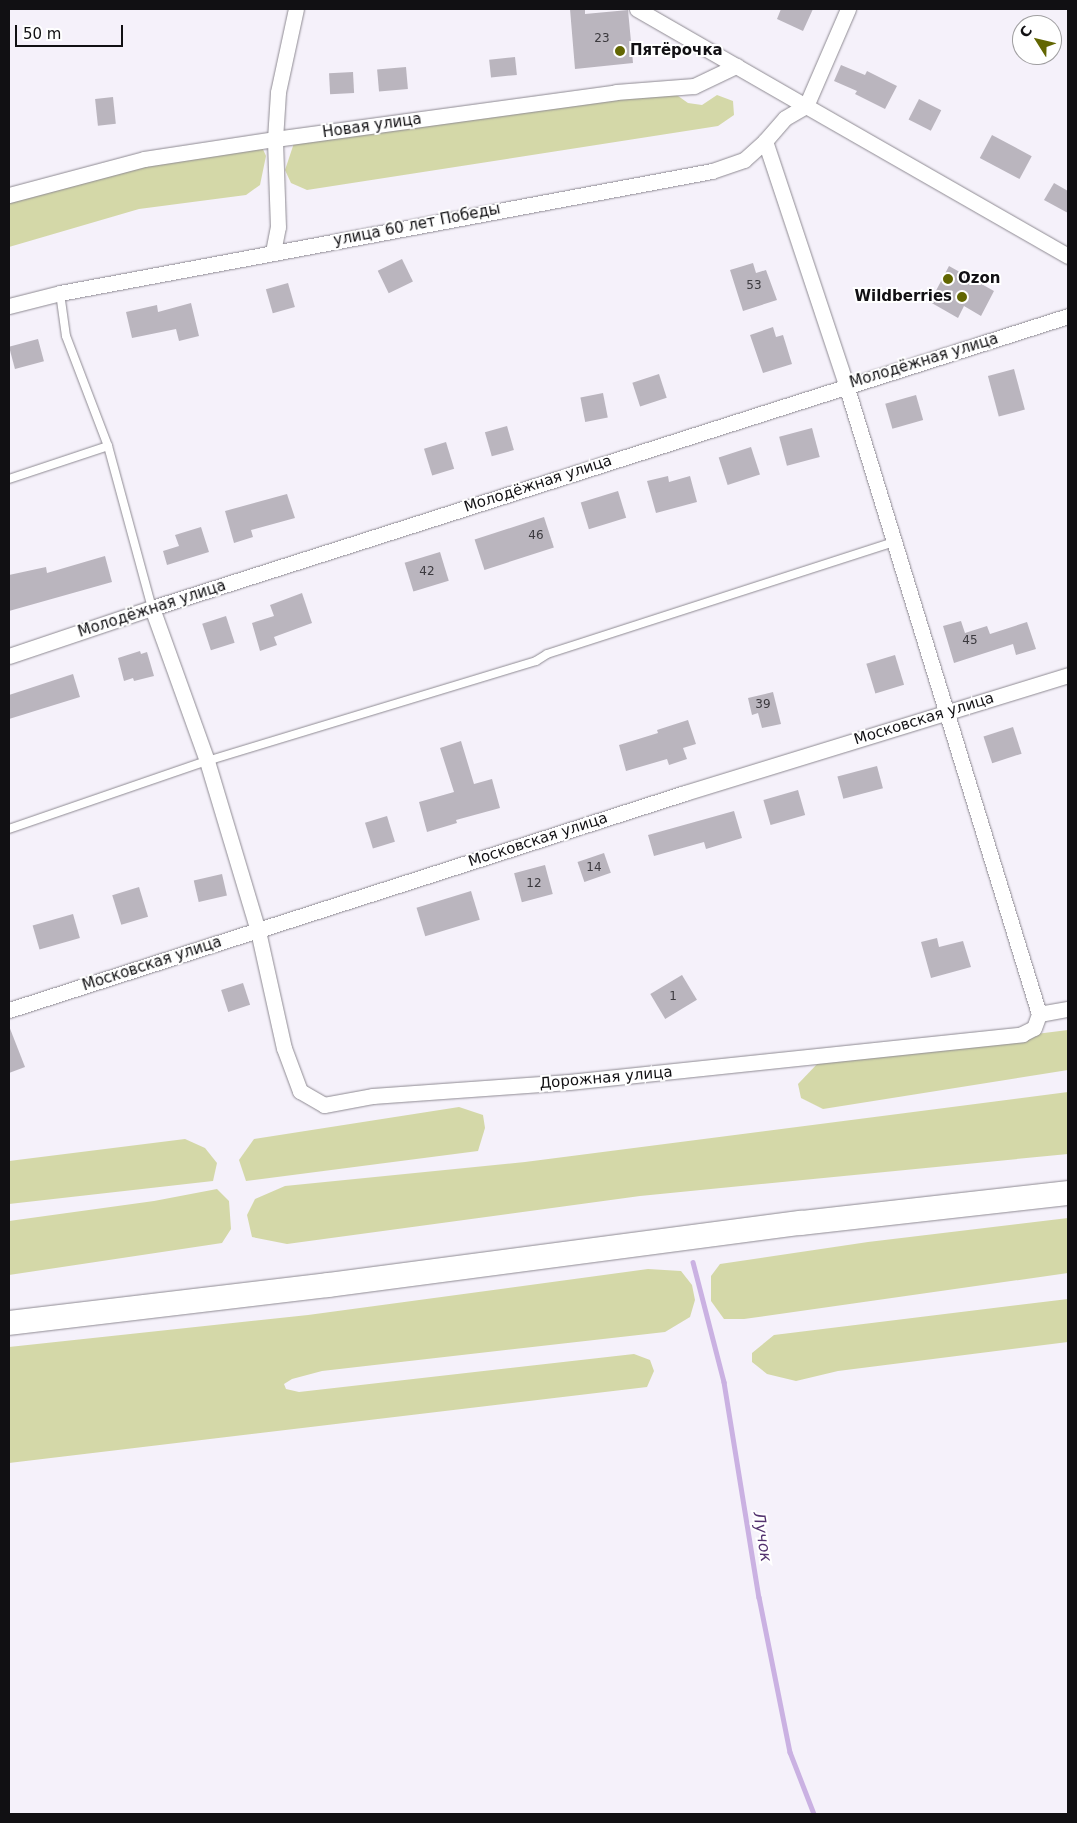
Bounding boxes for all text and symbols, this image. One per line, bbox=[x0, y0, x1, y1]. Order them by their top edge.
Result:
scale bar bbox=[18, 15, 125, 47]
north arrow bbox=[1012, 15, 1062, 65]
text: С bbox=[1016, 23, 1035, 41]
text: 50 m bbox=[23, 25, 61, 43]
house number: 23 bbox=[594, 32, 610, 46]
place label: Пятёрочка bbox=[630, 42, 723, 60]
marker: Пятёрочка bbox=[614, 45, 626, 57]
street label: Новая улица bbox=[321, 110, 423, 142]
street label: улица 60 лет Победы bbox=[332, 200, 502, 250]
place label: Ozon bbox=[958, 270, 1000, 288]
marker: Ozon bbox=[942, 273, 954, 285]
house number: 53 bbox=[746, 279, 762, 293]
place label: Wildberries bbox=[854, 288, 952, 306]
marker: Wildberries bbox=[956, 291, 968, 303]
street label: Молодёжная улица bbox=[848, 330, 1000, 392]
street label: Молодёжная улица bbox=[462, 452, 614, 516]
house number: 46 bbox=[528, 529, 544, 543]
house number: 42 bbox=[419, 565, 435, 579]
street label: Молодёжная улица bbox=[76, 577, 228, 641]
house number: 45 bbox=[962, 634, 978, 648]
street label: Московская улица bbox=[852, 689, 996, 749]
house number: 39 bbox=[755, 698, 771, 712]
street label: Московская улица bbox=[466, 809, 610, 871]
house number: 14 bbox=[586, 861, 602, 875]
house number: 12 bbox=[526, 877, 542, 891]
street label: Московская улица bbox=[80, 933, 224, 995]
house number: 1 bbox=[669, 990, 677, 1004]
street label: Дорожная улица bbox=[539, 1063, 673, 1093]
water label: Лучок bbox=[749, 1511, 775, 1563]

